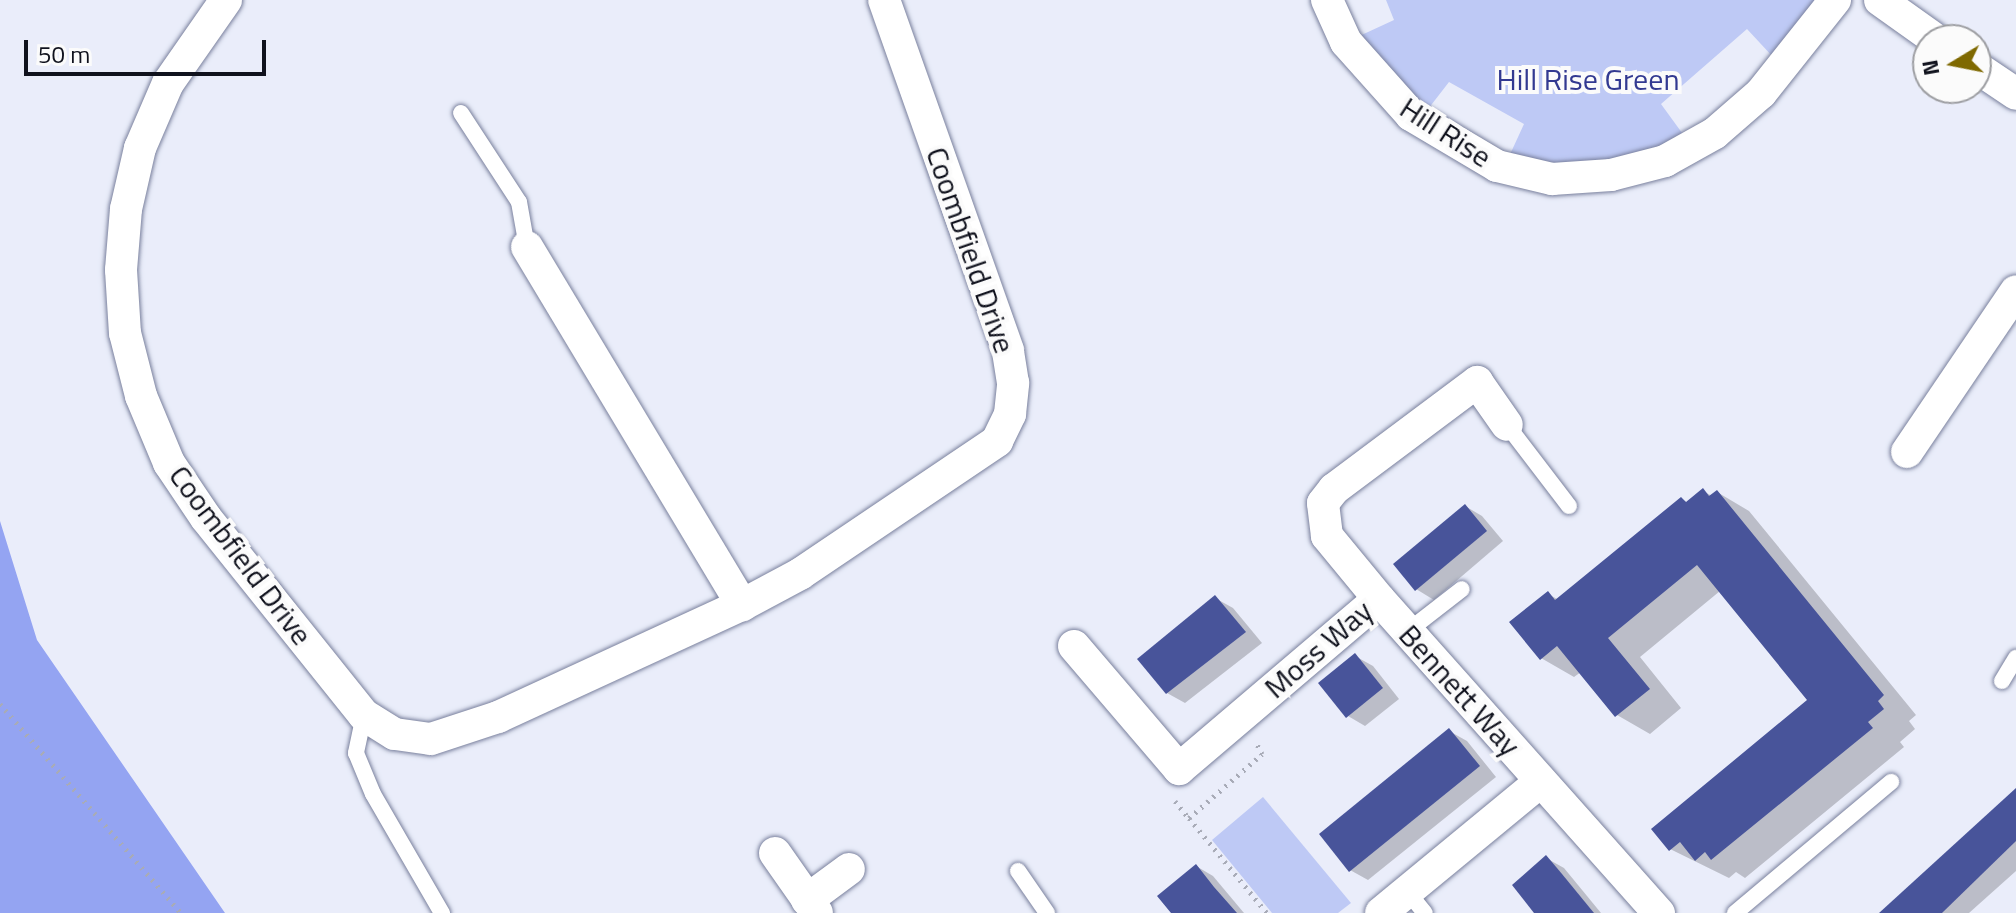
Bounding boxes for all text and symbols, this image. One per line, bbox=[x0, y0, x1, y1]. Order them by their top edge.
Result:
scale bar bbox=[28, 24, 270, 74]
north arrow bbox=[1912, 24, 1992, 104]
text: 50 m bbox=[38, 36, 90, 72]
text: N bbox=[1912, 57, 1948, 78]
park label: Hill Rise Green bbox=[1497, 61, 1679, 97]
street label: Hill Rise bbox=[1394, 89, 1498, 175]
street label: Coombfield Drive bbox=[919, 142, 1023, 358]
street label: Coombfield Drive bbox=[162, 458, 320, 652]
street label: Moss Way bbox=[1257, 592, 1379, 706]
street label: Bennett Way bbox=[1392, 617, 1528, 763]

